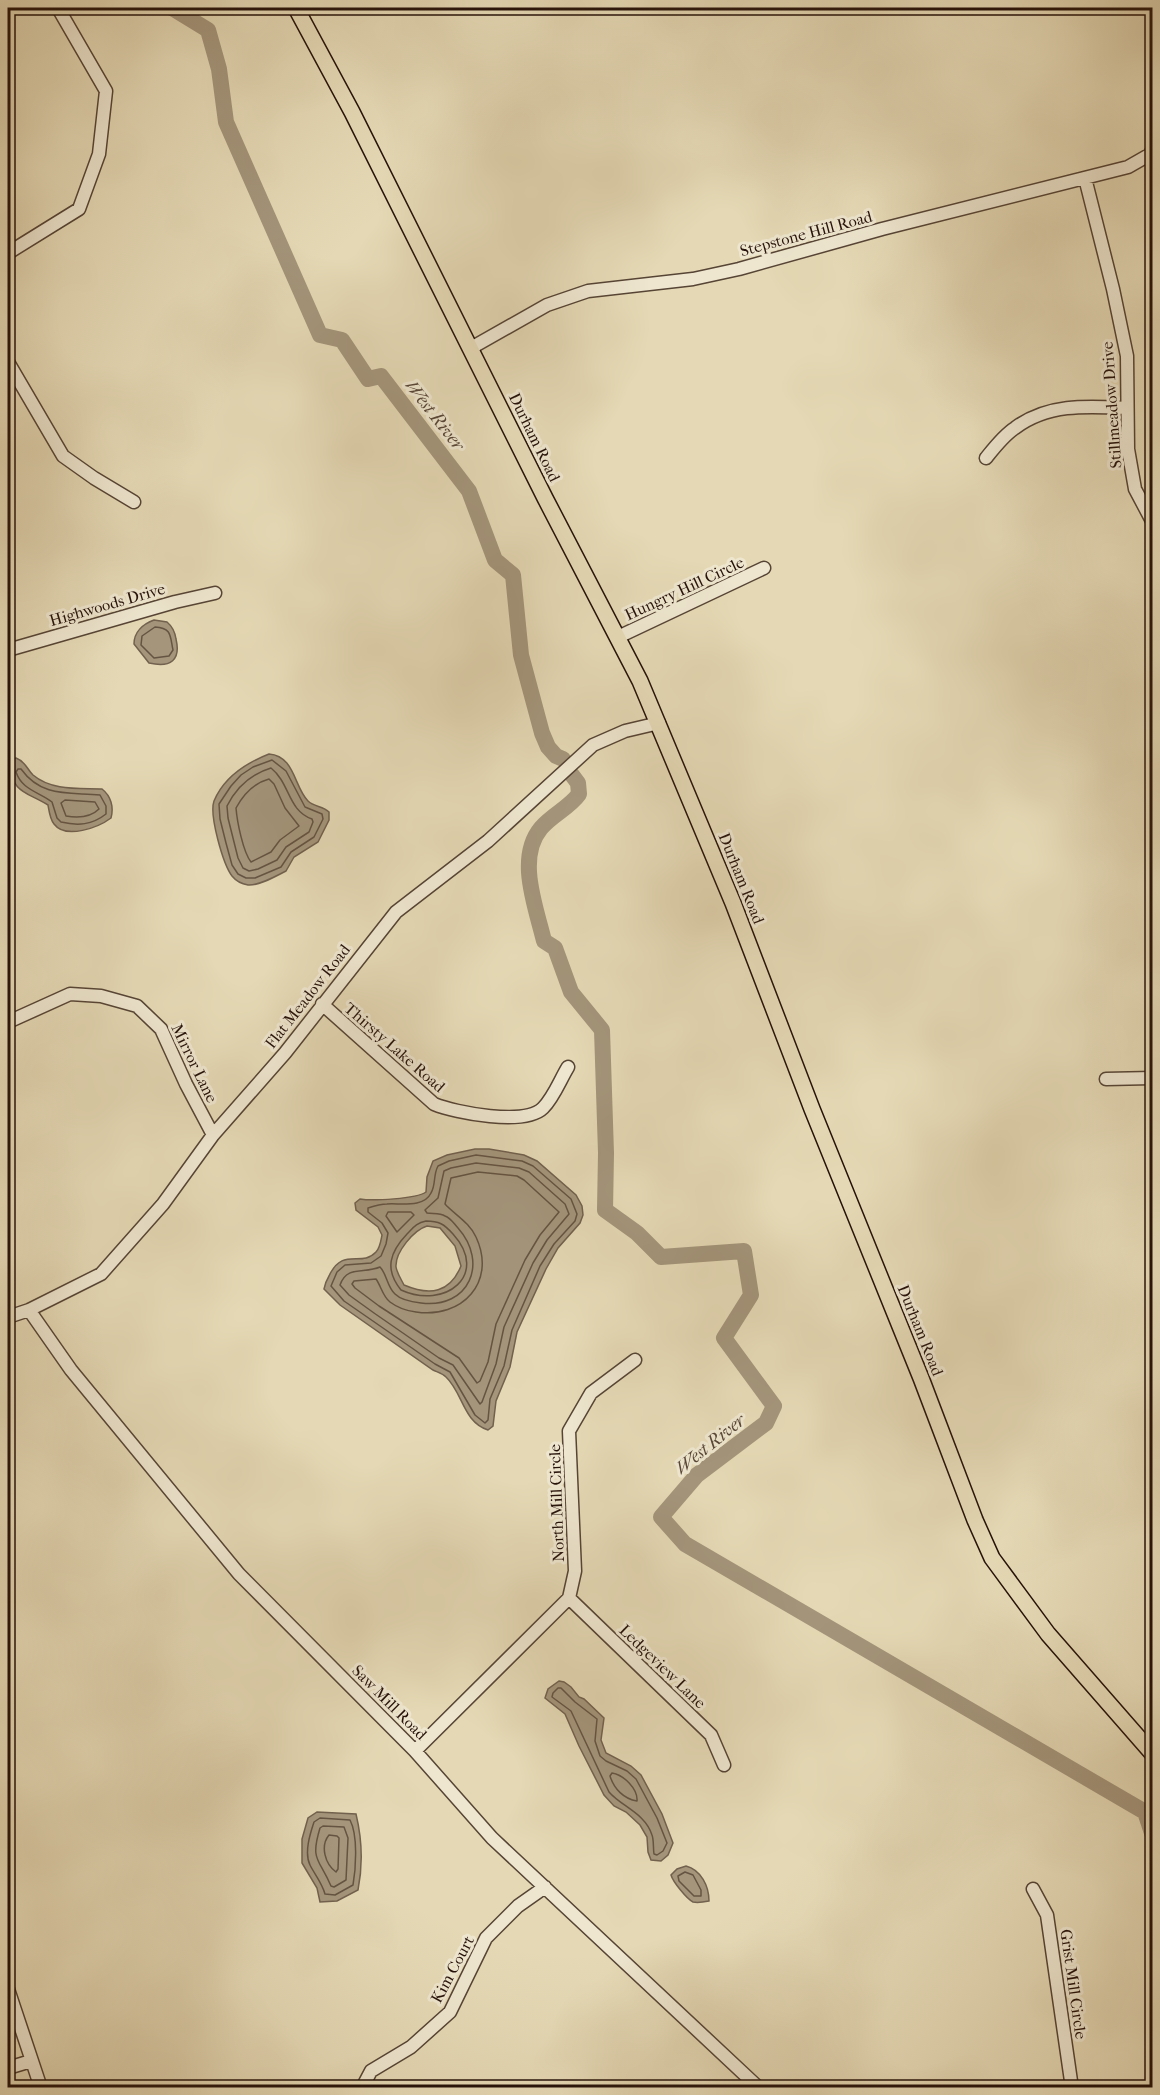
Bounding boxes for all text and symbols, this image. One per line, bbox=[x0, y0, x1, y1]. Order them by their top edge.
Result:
street label: Stepstone Hill Road bbox=[738, 207, 875, 260]
street label: Stillmeadow Drive bbox=[1098, 341, 1125, 469]
water label: West River bbox=[401, 376, 470, 456]
street label: Durham Road bbox=[505, 390, 564, 485]
street label: Hungry Hill Circle bbox=[622, 552, 747, 624]
street label: Highwoods Drive bbox=[47, 579, 167, 630]
street label: Durham Road bbox=[715, 830, 769, 927]
street label: Flat Meadow Road bbox=[261, 940, 354, 1052]
street label: Thirsty Lake Road bbox=[340, 998, 449, 1096]
street label: Mirror Lane bbox=[167, 1021, 222, 1106]
street label: Durham Road bbox=[894, 1282, 948, 1379]
water label: West River bbox=[671, 1409, 751, 1479]
street label: North Mill Circle bbox=[545, 1444, 568, 1562]
street label: Ledgeview Lane bbox=[616, 1620, 710, 1712]
street label: Saw Mill Road bbox=[348, 1661, 431, 1744]
street label: Grist Mill Circle bbox=[1056, 1928, 1091, 2040]
street label: Kim Court bbox=[427, 1932, 478, 2006]

